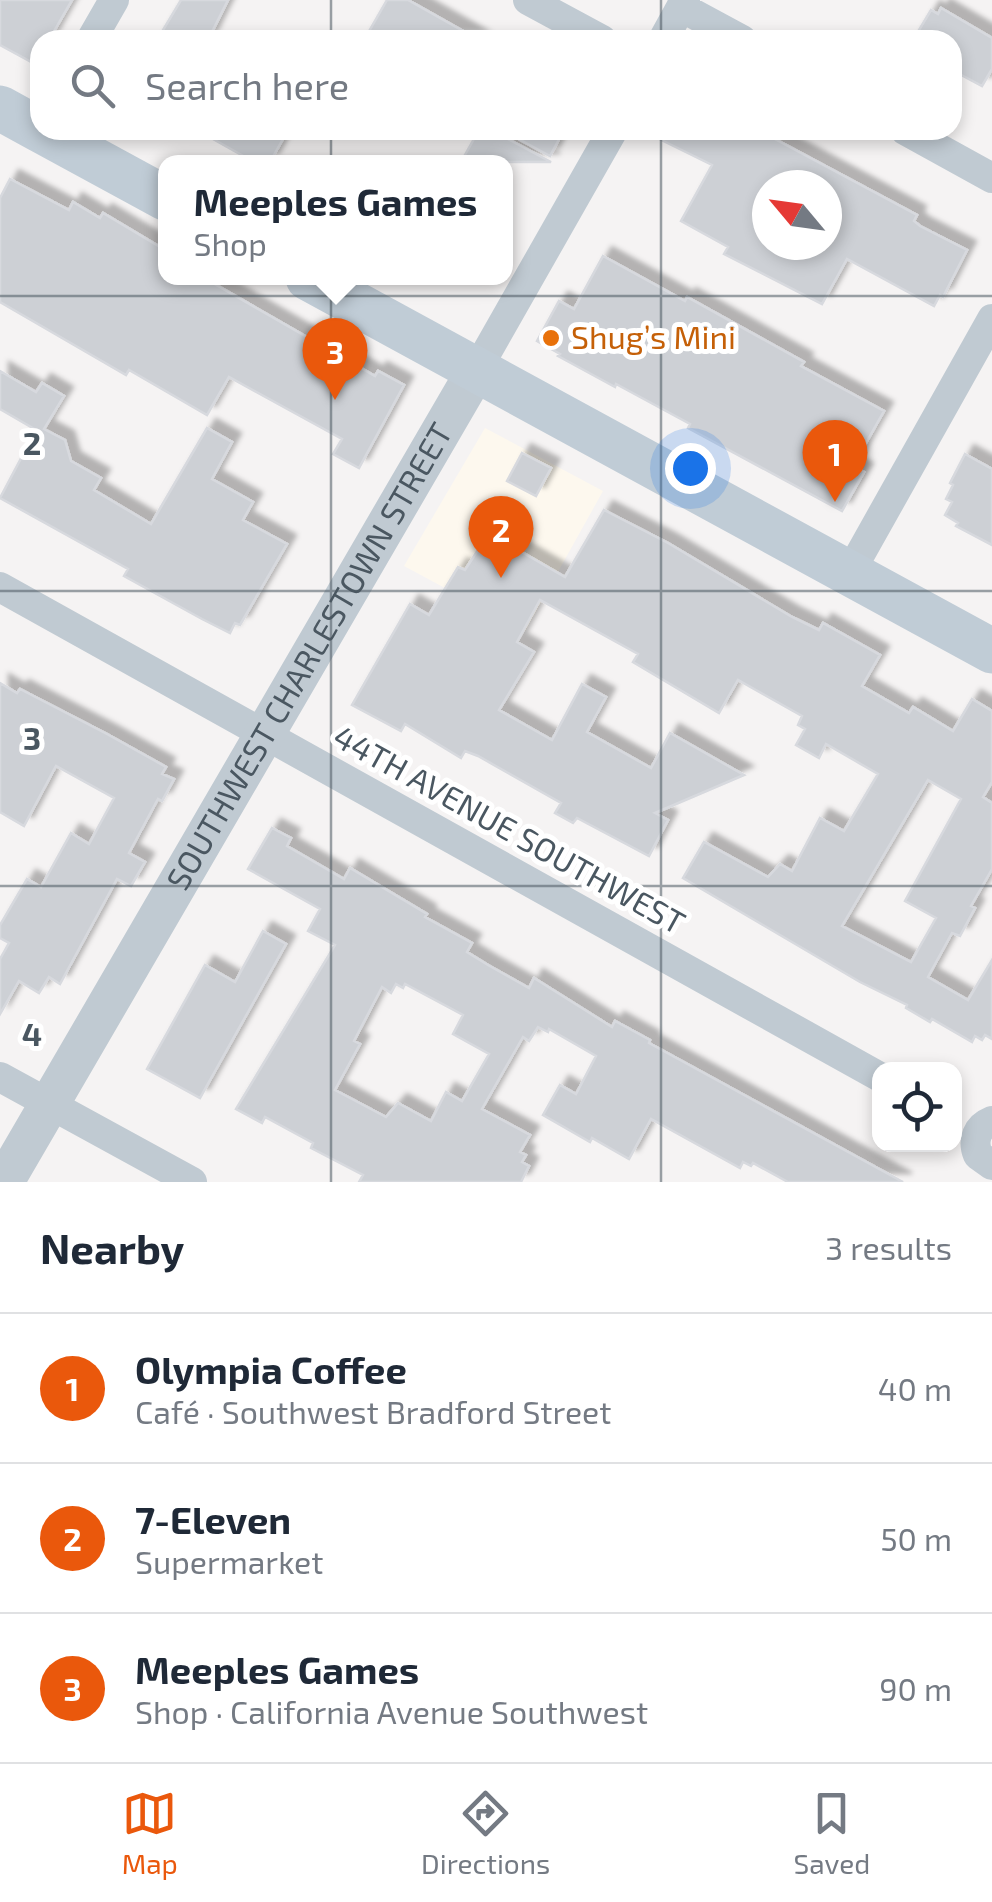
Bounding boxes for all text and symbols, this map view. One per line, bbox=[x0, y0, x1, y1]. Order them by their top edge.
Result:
search box bbox=[30, 30, 962, 140]
icon: search bbox=[65, 58, 120, 113]
text: Search here bbox=[145, 62, 349, 108]
popup bbox=[158, 155, 513, 285]
north arrow bbox=[752, 170, 842, 260]
text: Meeples Games bbox=[193, 178, 478, 224]
text: Shop bbox=[193, 224, 267, 262]
place label: Shug’s Mini bbox=[571, 317, 736, 355]
pin: 3 bbox=[302, 318, 368, 400]
marker: Shug’s Mini bbox=[540, 327, 562, 349]
street label: SOUTHWEST CHARLESTOWN STREET bbox=[157, 415, 459, 896]
pin: 1 bbox=[802, 420, 868, 502]
text: 2 bbox=[23, 423, 41, 461]
your location bbox=[665, 443, 716, 494]
pin: 2 bbox=[468, 496, 534, 578]
street label: 44TH AVENUE SOUTHWEST bbox=[328, 716, 692, 941]
text: 3 bbox=[23, 718, 41, 756]
text: 4 bbox=[22, 1014, 42, 1052]
map controls bbox=[872, 1062, 962, 1152]
button: locate bbox=[872, 1062, 962, 1152]
text: Nearby bbox=[40, 1222, 184, 1272]
text: 3 results bbox=[825, 1228, 952, 1266]
text: Olympia Coffee bbox=[135, 1346, 407, 1392]
text: 1 bbox=[66, 1369, 79, 1407]
text: 40 m bbox=[878, 1369, 952, 1407]
text: Café · Southwest Bradford Street bbox=[135, 1392, 611, 1430]
text: 7-Eleven bbox=[135, 1496, 291, 1542]
text: 2 bbox=[63, 1519, 82, 1557]
text: 50 m bbox=[880, 1519, 952, 1557]
text: Supermarket bbox=[135, 1542, 323, 1580]
text: Meeples Games bbox=[135, 1646, 419, 1692]
text: 3 bbox=[63, 1669, 82, 1707]
text: 90 m bbox=[879, 1669, 952, 1707]
text: Shop · California Avenue Southwest bbox=[135, 1692, 648, 1730]
tab: Map bbox=[122, 1786, 178, 1880]
tab: Directions bbox=[421, 1786, 550, 1880]
tab: Saved bbox=[794, 1786, 870, 1880]

